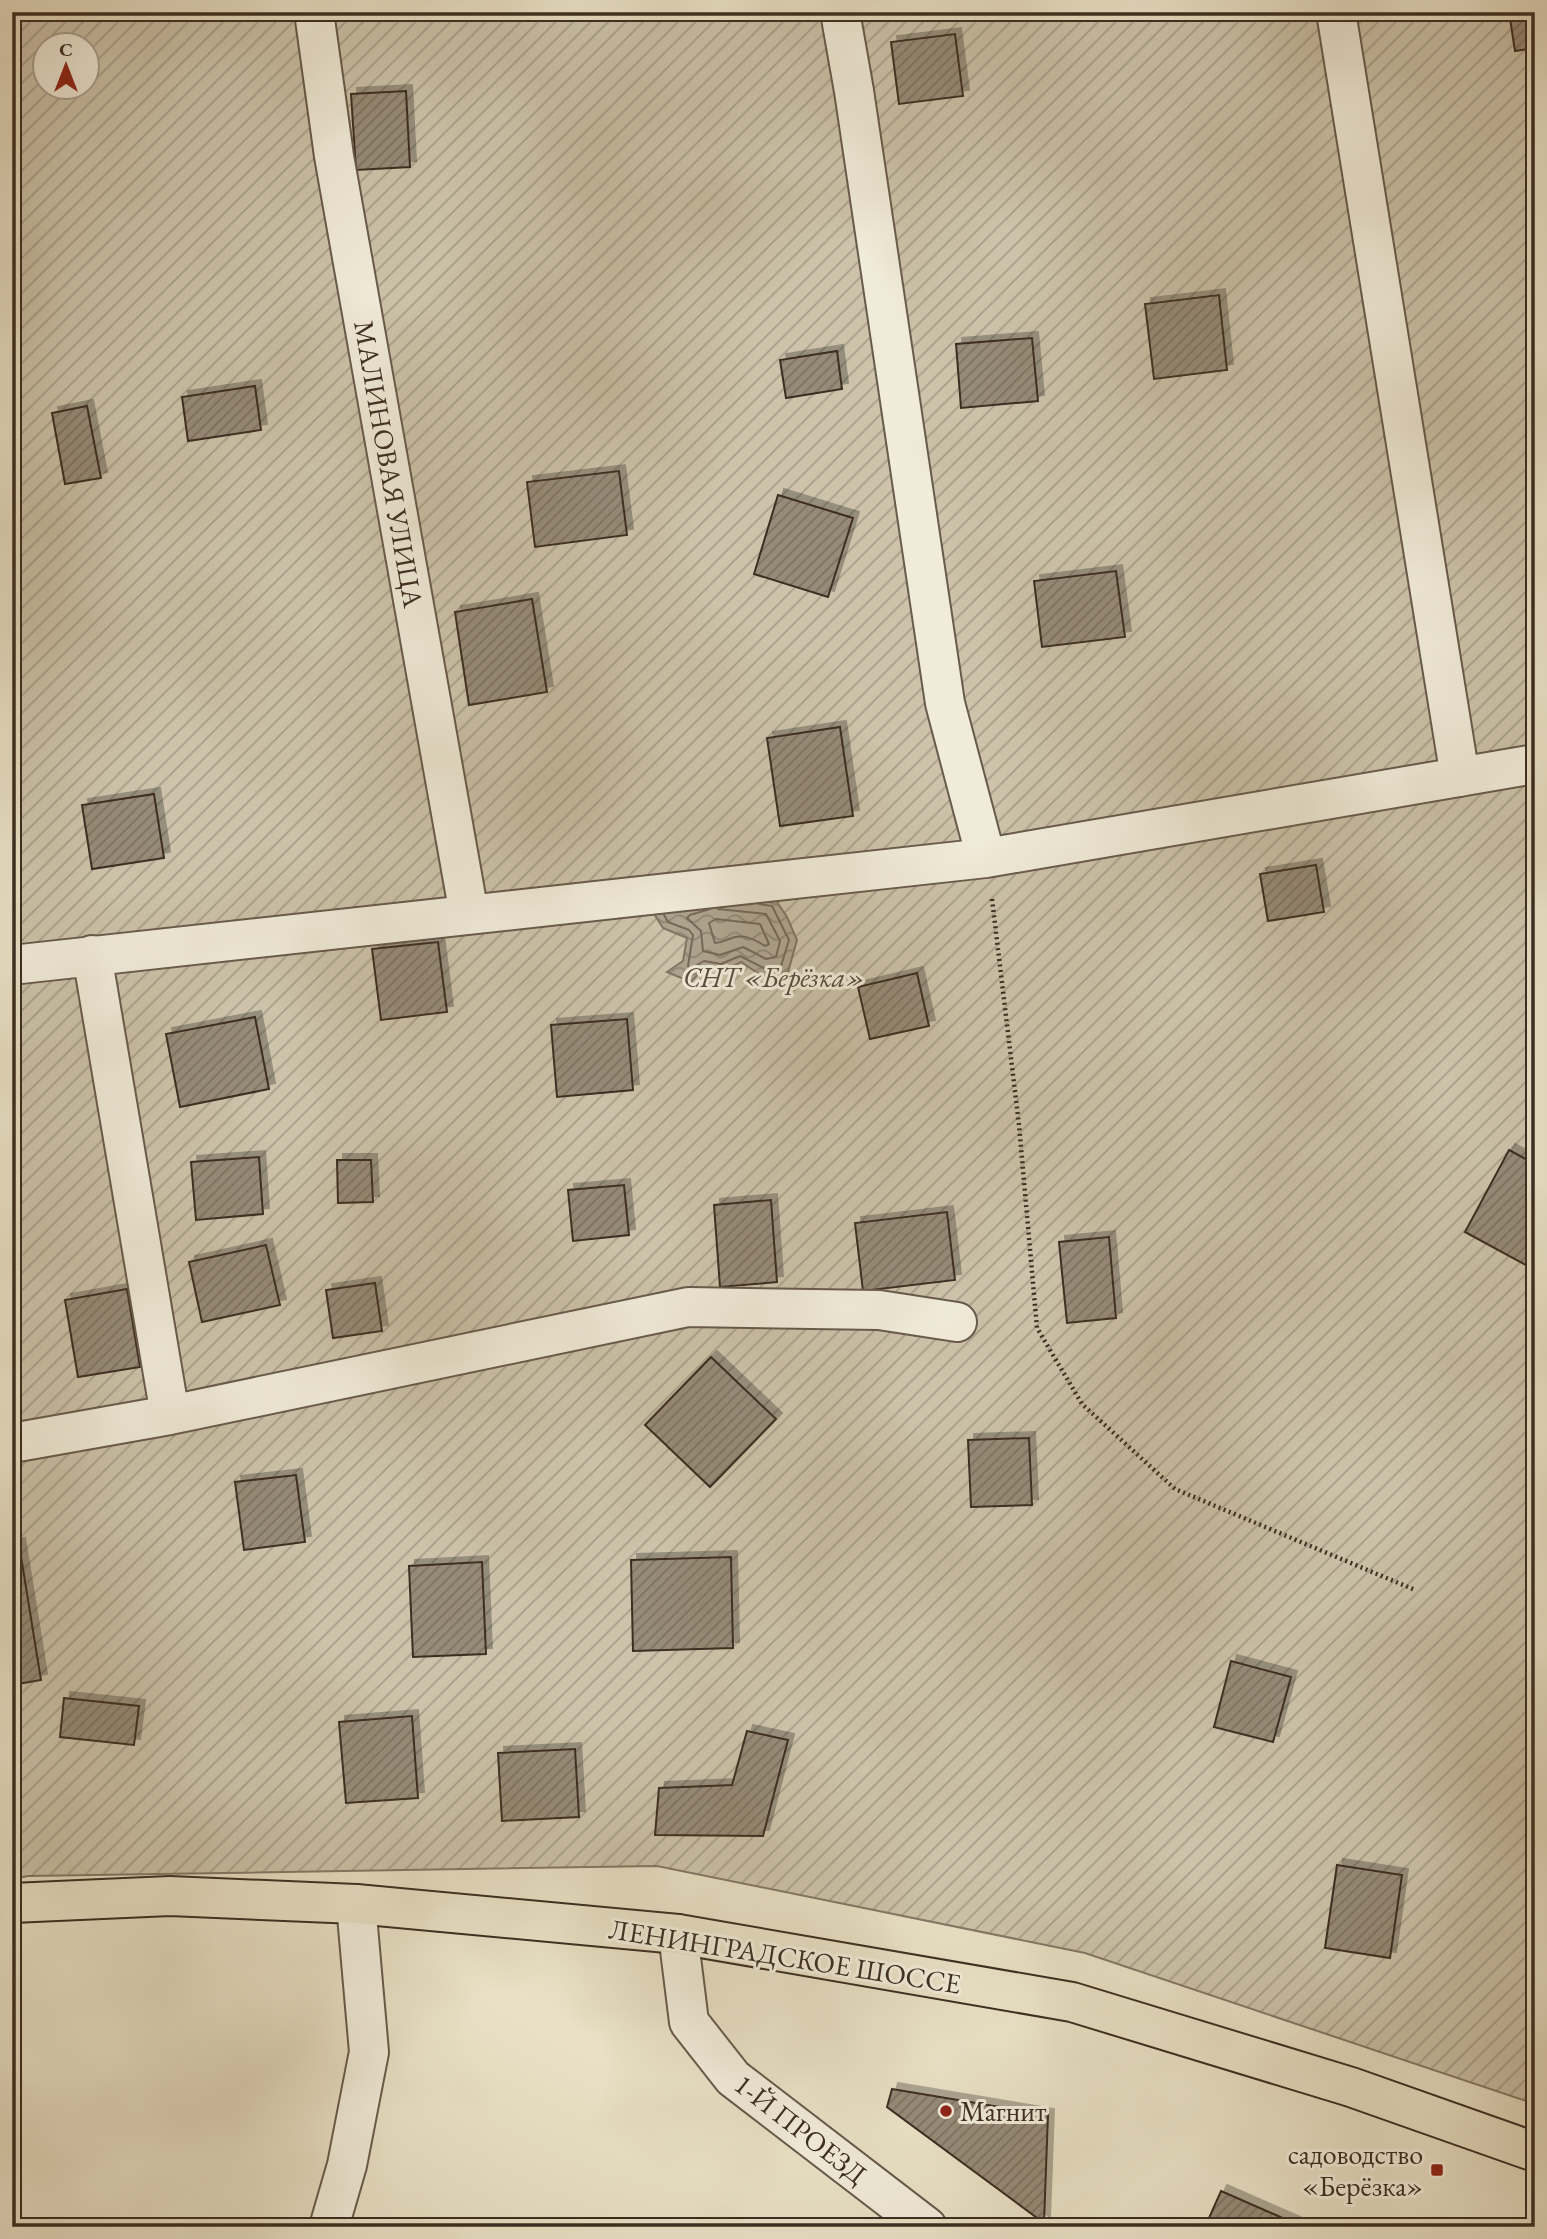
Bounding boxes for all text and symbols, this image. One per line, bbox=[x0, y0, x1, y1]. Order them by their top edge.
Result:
north arrow bbox=[32, 32, 102, 102]
text: С bbox=[59, 37, 73, 62]
street label: МАЛИНОВАЯ УЛИЦА bbox=[346, 318, 432, 611]
park label: СНТ «Берёзка» bbox=[683, 959, 865, 995]
street label: ЛЕНИНГРАДСКОЕ ШОССЕ bbox=[606, 1910, 964, 2002]
street label: 1-Й ПРОЕЗД bbox=[727, 2066, 875, 2192]
place label: Магнит bbox=[960, 2093, 1047, 2129]
marker: Магнит bbox=[938, 2103, 954, 2119]
place label: садоводство «Берёзка» bbox=[1288, 2136, 1423, 2204]
marker: садоводство «Берёзка» bbox=[1429, 2162, 1445, 2178]

